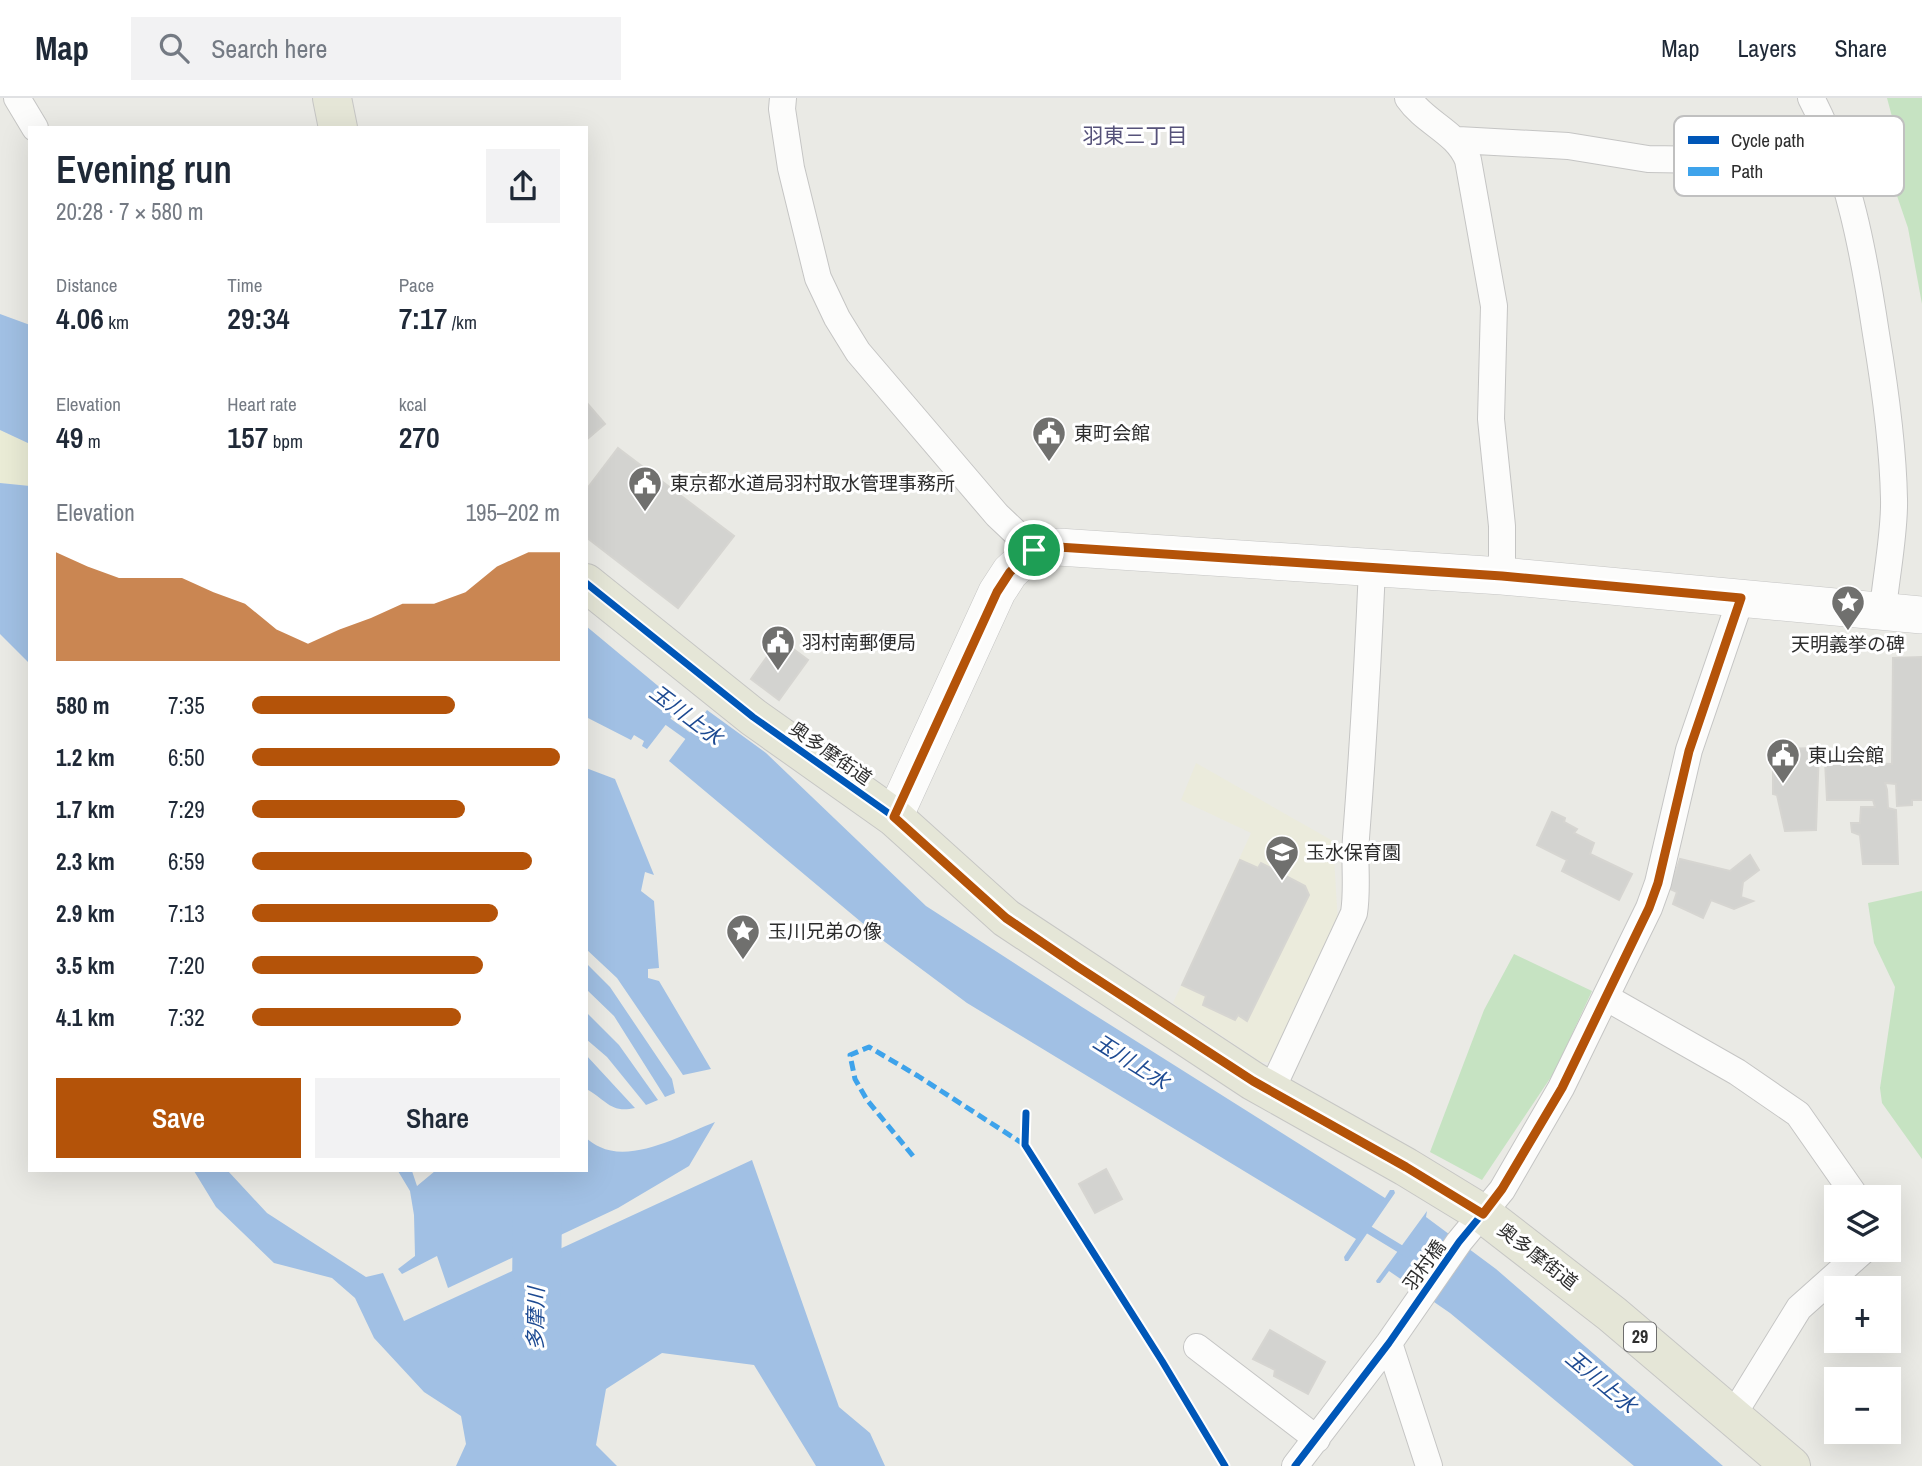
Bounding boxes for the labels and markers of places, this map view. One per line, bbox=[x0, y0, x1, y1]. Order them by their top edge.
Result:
public building icon: 東町会館 bbox=[1030, 414, 1068, 463]
place label: 東町会館 bbox=[1074, 420, 1150, 446]
public building icon: 東京都水道局羽村取水管理事務所 bbox=[626, 464, 664, 513]
place label: 東京都水道局羽村取水管理事務所 bbox=[670, 470, 955, 496]
pin bbox=[1004, 520, 1064, 580]
place icon: 天明義挙の碑 bbox=[1829, 583, 1867, 632]
public building icon: 羽村南郵便局 bbox=[759, 623, 797, 672]
place label: 羽村南郵便局 bbox=[802, 629, 916, 655]
place label: 天明義挙の碑 bbox=[1791, 631, 1905, 657]
public building icon: 東山会館 bbox=[1764, 736, 1802, 785]
place label: 東山会館 bbox=[1808, 742, 1884, 768]
school or university icon: 玉水保育園 bbox=[1263, 833, 1301, 882]
place label: 玉水保育園 bbox=[1306, 839, 1401, 865]
place icon: 玉川兄弟の像 bbox=[724, 912, 762, 961]
place label: 玉川兄弟の像 bbox=[768, 918, 882, 944]

